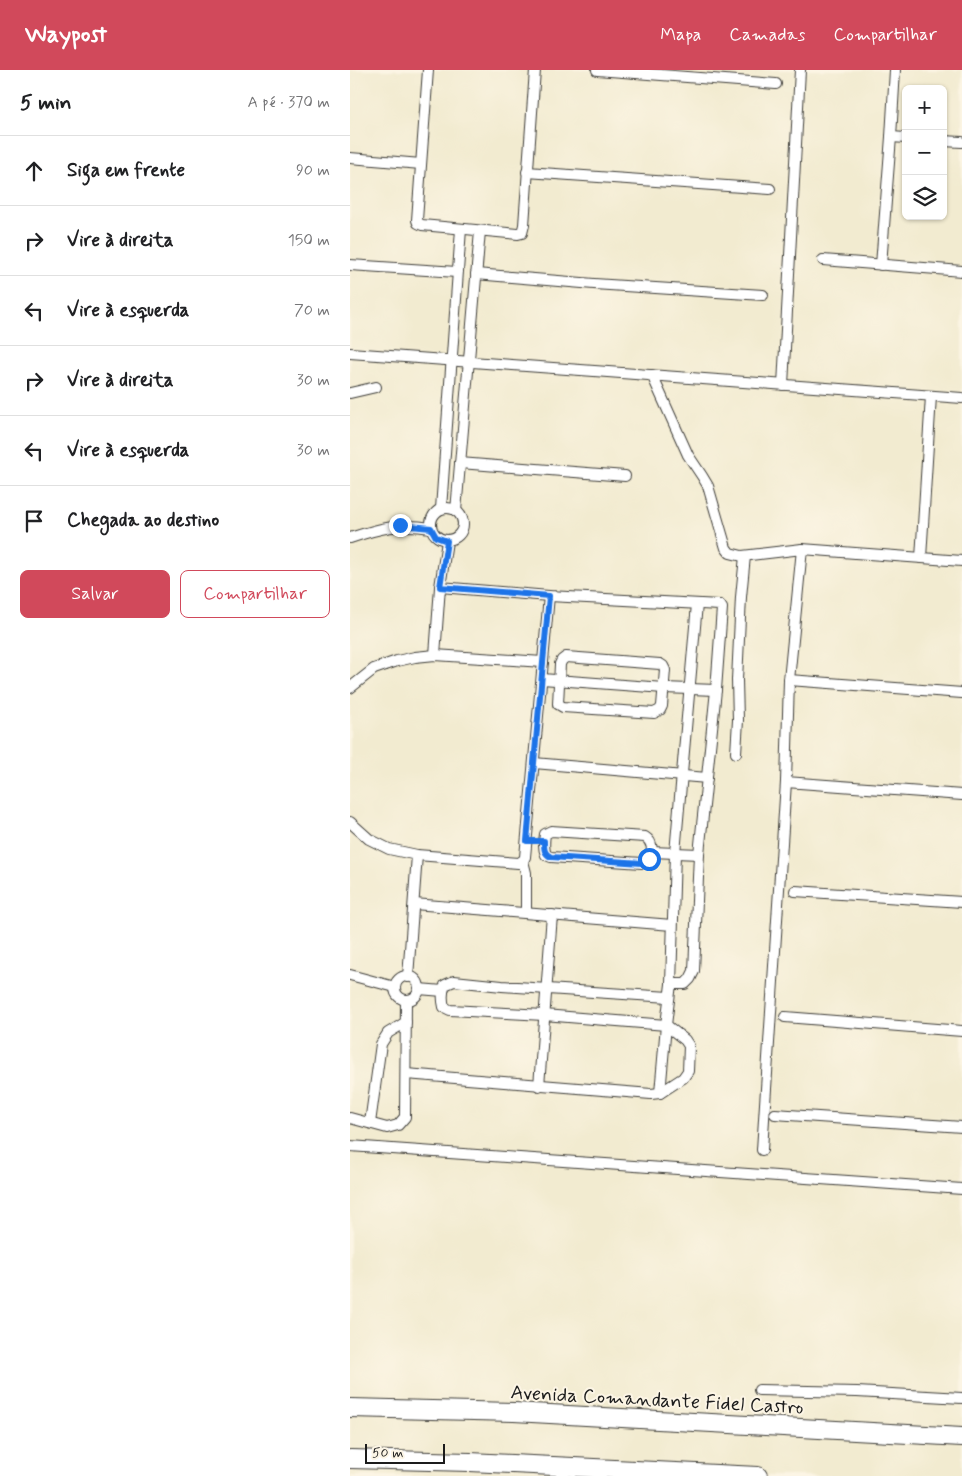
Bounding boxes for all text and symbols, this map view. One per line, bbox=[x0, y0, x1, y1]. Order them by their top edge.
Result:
text: Waypost bbox=[25, 20, 107, 51]
text: Mapa bbox=[660, 23, 701, 47]
text: Camadas bbox=[729, 23, 805, 47]
text: Compartilhar bbox=[833, 23, 937, 47]
map controls bbox=[902, 85, 947, 220]
button: + bbox=[902, 85, 947, 130]
text: 5 min bbox=[20, 89, 72, 117]
text: A pé · 370 m bbox=[247, 92, 330, 113]
button: − bbox=[902, 130, 947, 175]
icon: ahead bbox=[20, 157, 48, 185]
text: Siga em frente bbox=[67, 158, 185, 183]
text: 90 m bbox=[296, 160, 330, 181]
button: layers bbox=[902, 175, 947, 220]
icon: right bbox=[20, 227, 48, 255]
text: Vire à direita bbox=[67, 228, 173, 253]
text: 150 m bbox=[288, 230, 330, 251]
icon: left bbox=[20, 297, 48, 325]
text: Vire à esquerda bbox=[67, 298, 189, 323]
text: 70 m bbox=[294, 300, 330, 321]
icon: right bbox=[20, 367, 48, 395]
text: Vire à direita bbox=[67, 368, 173, 393]
text: 30 m bbox=[297, 370, 330, 391]
icon: left bbox=[20, 437, 48, 465]
text: Vire à esquerda bbox=[67, 438, 189, 463]
text: 30 m bbox=[297, 440, 330, 461]
icon: arrive bbox=[20, 507, 48, 535]
text: Chegada ao destino bbox=[67, 508, 219, 533]
route end bbox=[389, 514, 412, 537]
button: Salvar bbox=[20, 570, 170, 618]
button: Compartilhar bbox=[180, 570, 330, 618]
route start bbox=[638, 848, 661, 871]
street label: Avenida Comandante Fidel Castro bbox=[510, 1379, 804, 1422]
scale bar bbox=[365, 1441, 445, 1464]
text: 50 m bbox=[372, 1444, 403, 1462]

